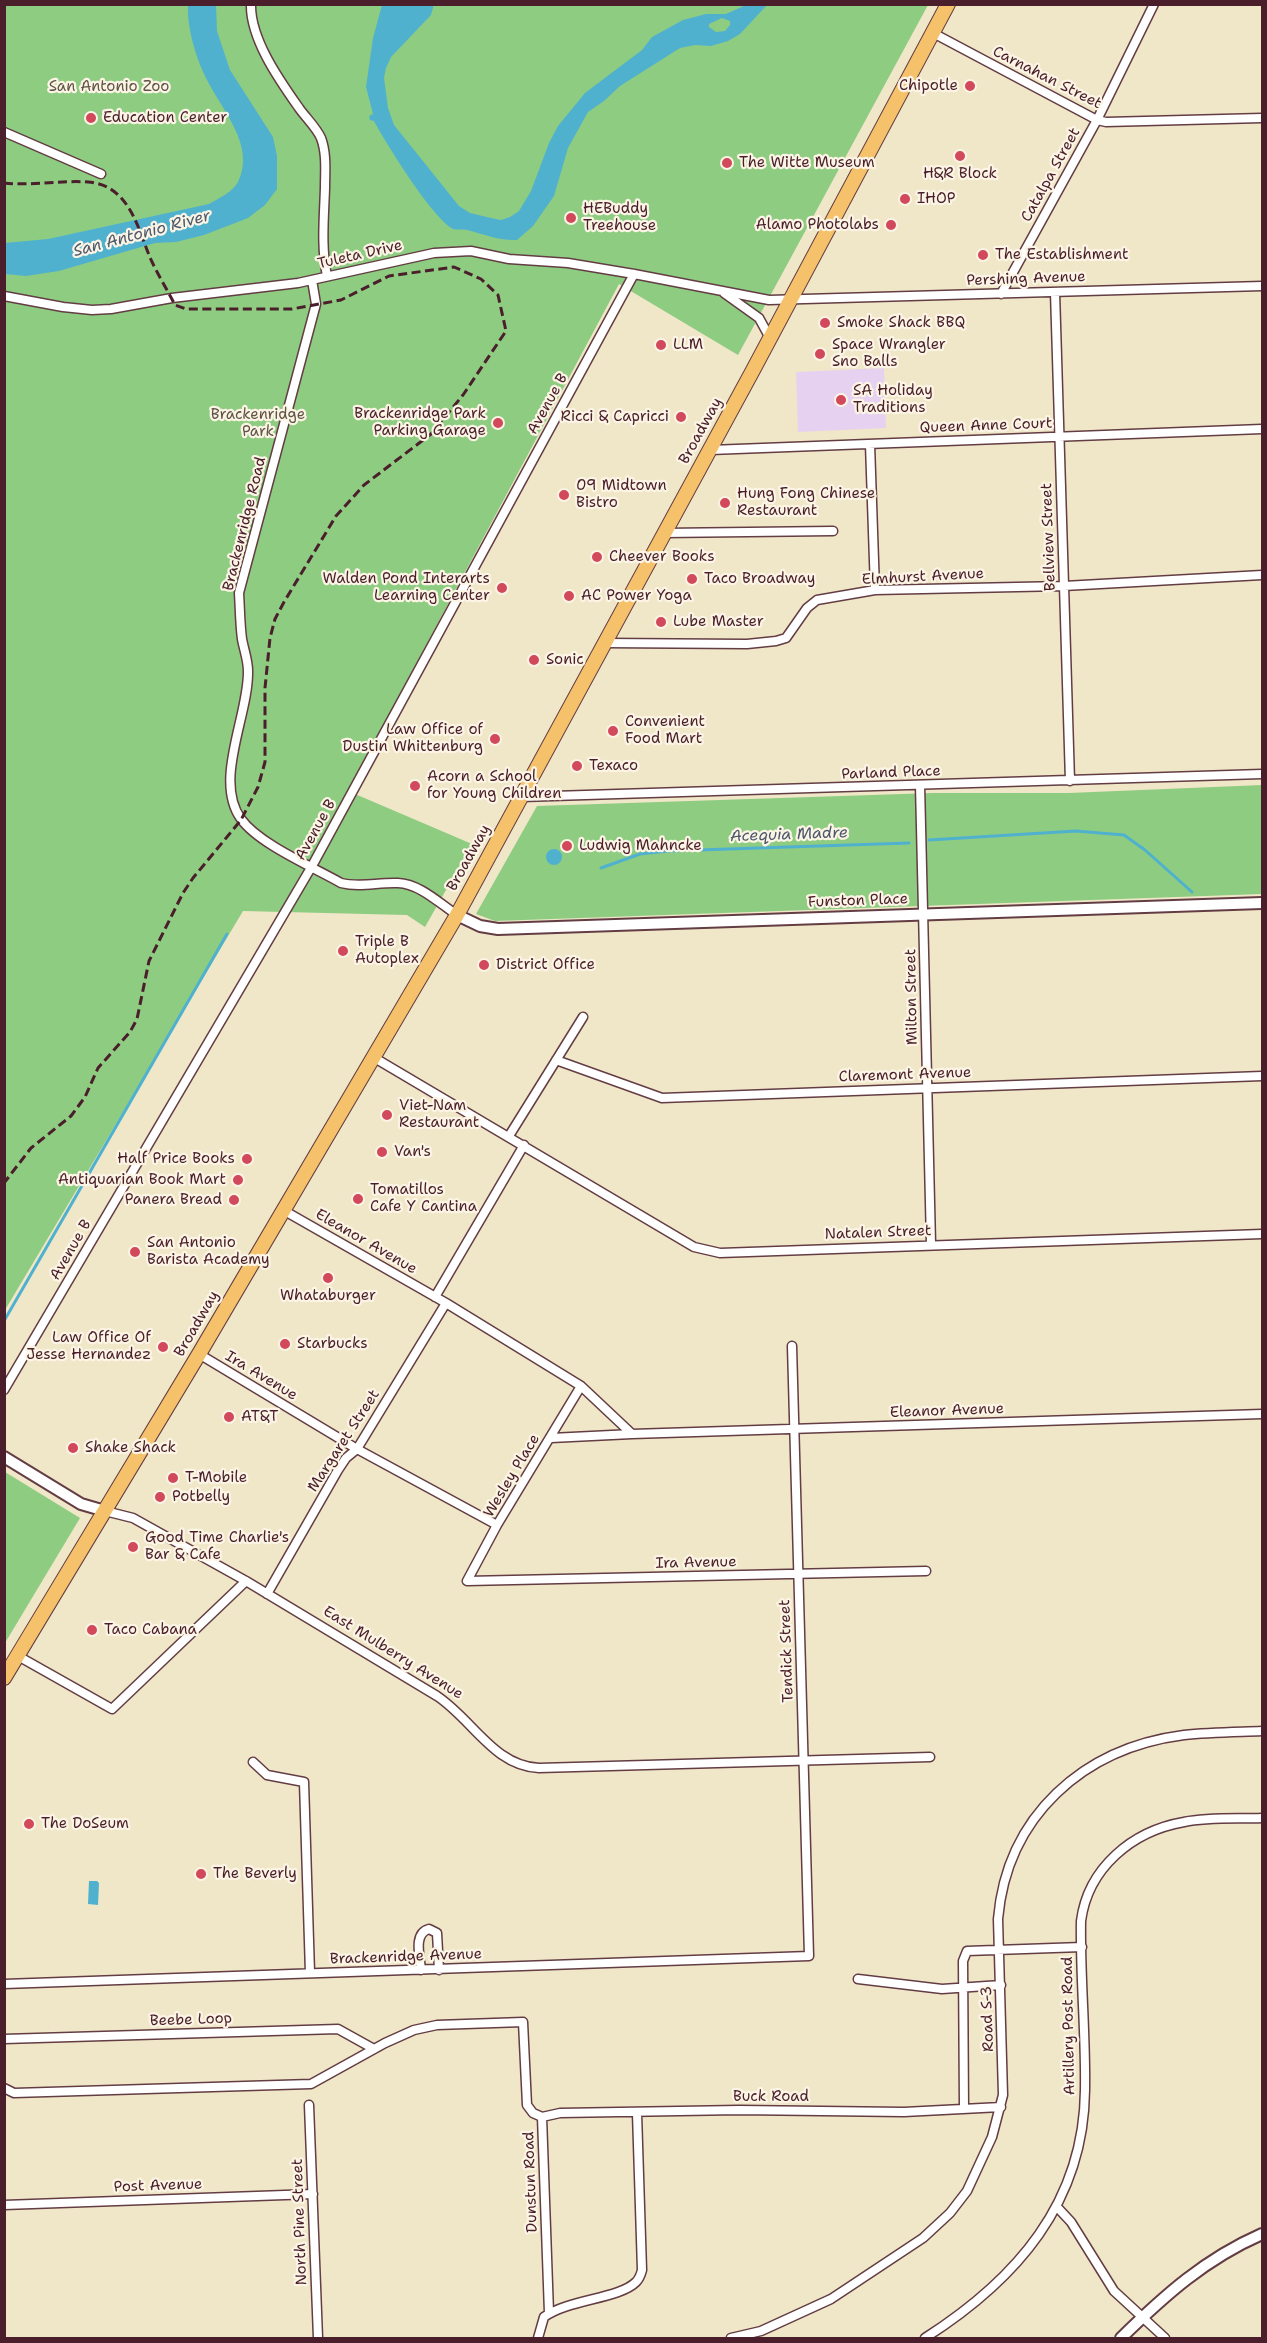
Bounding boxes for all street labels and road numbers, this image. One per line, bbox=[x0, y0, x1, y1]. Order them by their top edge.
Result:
street label: Carnahan Street bbox=[989, 43, 1105, 113]
street label: Catalpa Street bbox=[1018, 125, 1084, 225]
street label: Tuleta Drive bbox=[316, 236, 404, 274]
street label: Pershing Avenue bbox=[966, 268, 1086, 290]
street label: Avenue B bbox=[524, 370, 572, 438]
street label: Broadway bbox=[675, 395, 727, 467]
street label: Queen Anne Court bbox=[919, 415, 1053, 437]
street label: Brackenridge Road bbox=[220, 455, 270, 593]
street label: Bellview Street bbox=[1038, 483, 1060, 591]
street label: Elmhurst Avenue bbox=[861, 565, 985, 589]
street label: Parland Place bbox=[841, 762, 941, 784]
street label: Avenue B bbox=[292, 796, 340, 864]
street label: Broadway bbox=[443, 822, 495, 894]
street label: Funston Place bbox=[808, 890, 908, 912]
street label: Milton Street bbox=[902, 949, 922, 1045]
street label: Claremont Avenue bbox=[838, 1064, 972, 1086]
street label: Eleanor Avenue bbox=[312, 1206, 420, 1278]
street label: Avenue B bbox=[46, 1217, 96, 1283]
street label: Natalen Street bbox=[824, 1222, 932, 1244]
street label: Broadway bbox=[171, 1288, 223, 1360]
street label: Ira Avenue bbox=[222, 1347, 300, 1405]
street label: Margaret Street bbox=[304, 1386, 384, 1496]
street label: Eleanor Avenue bbox=[890, 1400, 1004, 1422]
street label: Wesley Place bbox=[480, 1431, 544, 1521]
street label: Ira Avenue bbox=[655, 1553, 737, 1573]
street label: Tendick Street bbox=[776, 1599, 798, 1703]
street label: East Mulberry Avenue bbox=[320, 1602, 466, 1704]
street label: Brackenridge Avenue bbox=[330, 1945, 482, 1969]
street label: Artillery Post Road bbox=[1059, 1956, 1079, 2096]
street label: Road S-3 bbox=[978, 1986, 998, 2052]
street label: Beebe Loop bbox=[150, 2010, 232, 2030]
street label: Buck Road bbox=[733, 2088, 809, 2106]
street label: Dunstun Road bbox=[520, 2131, 542, 2233]
street label: North Pine Street bbox=[289, 2158, 311, 2286]
street label: Post Avenue bbox=[113, 2175, 203, 2197]

